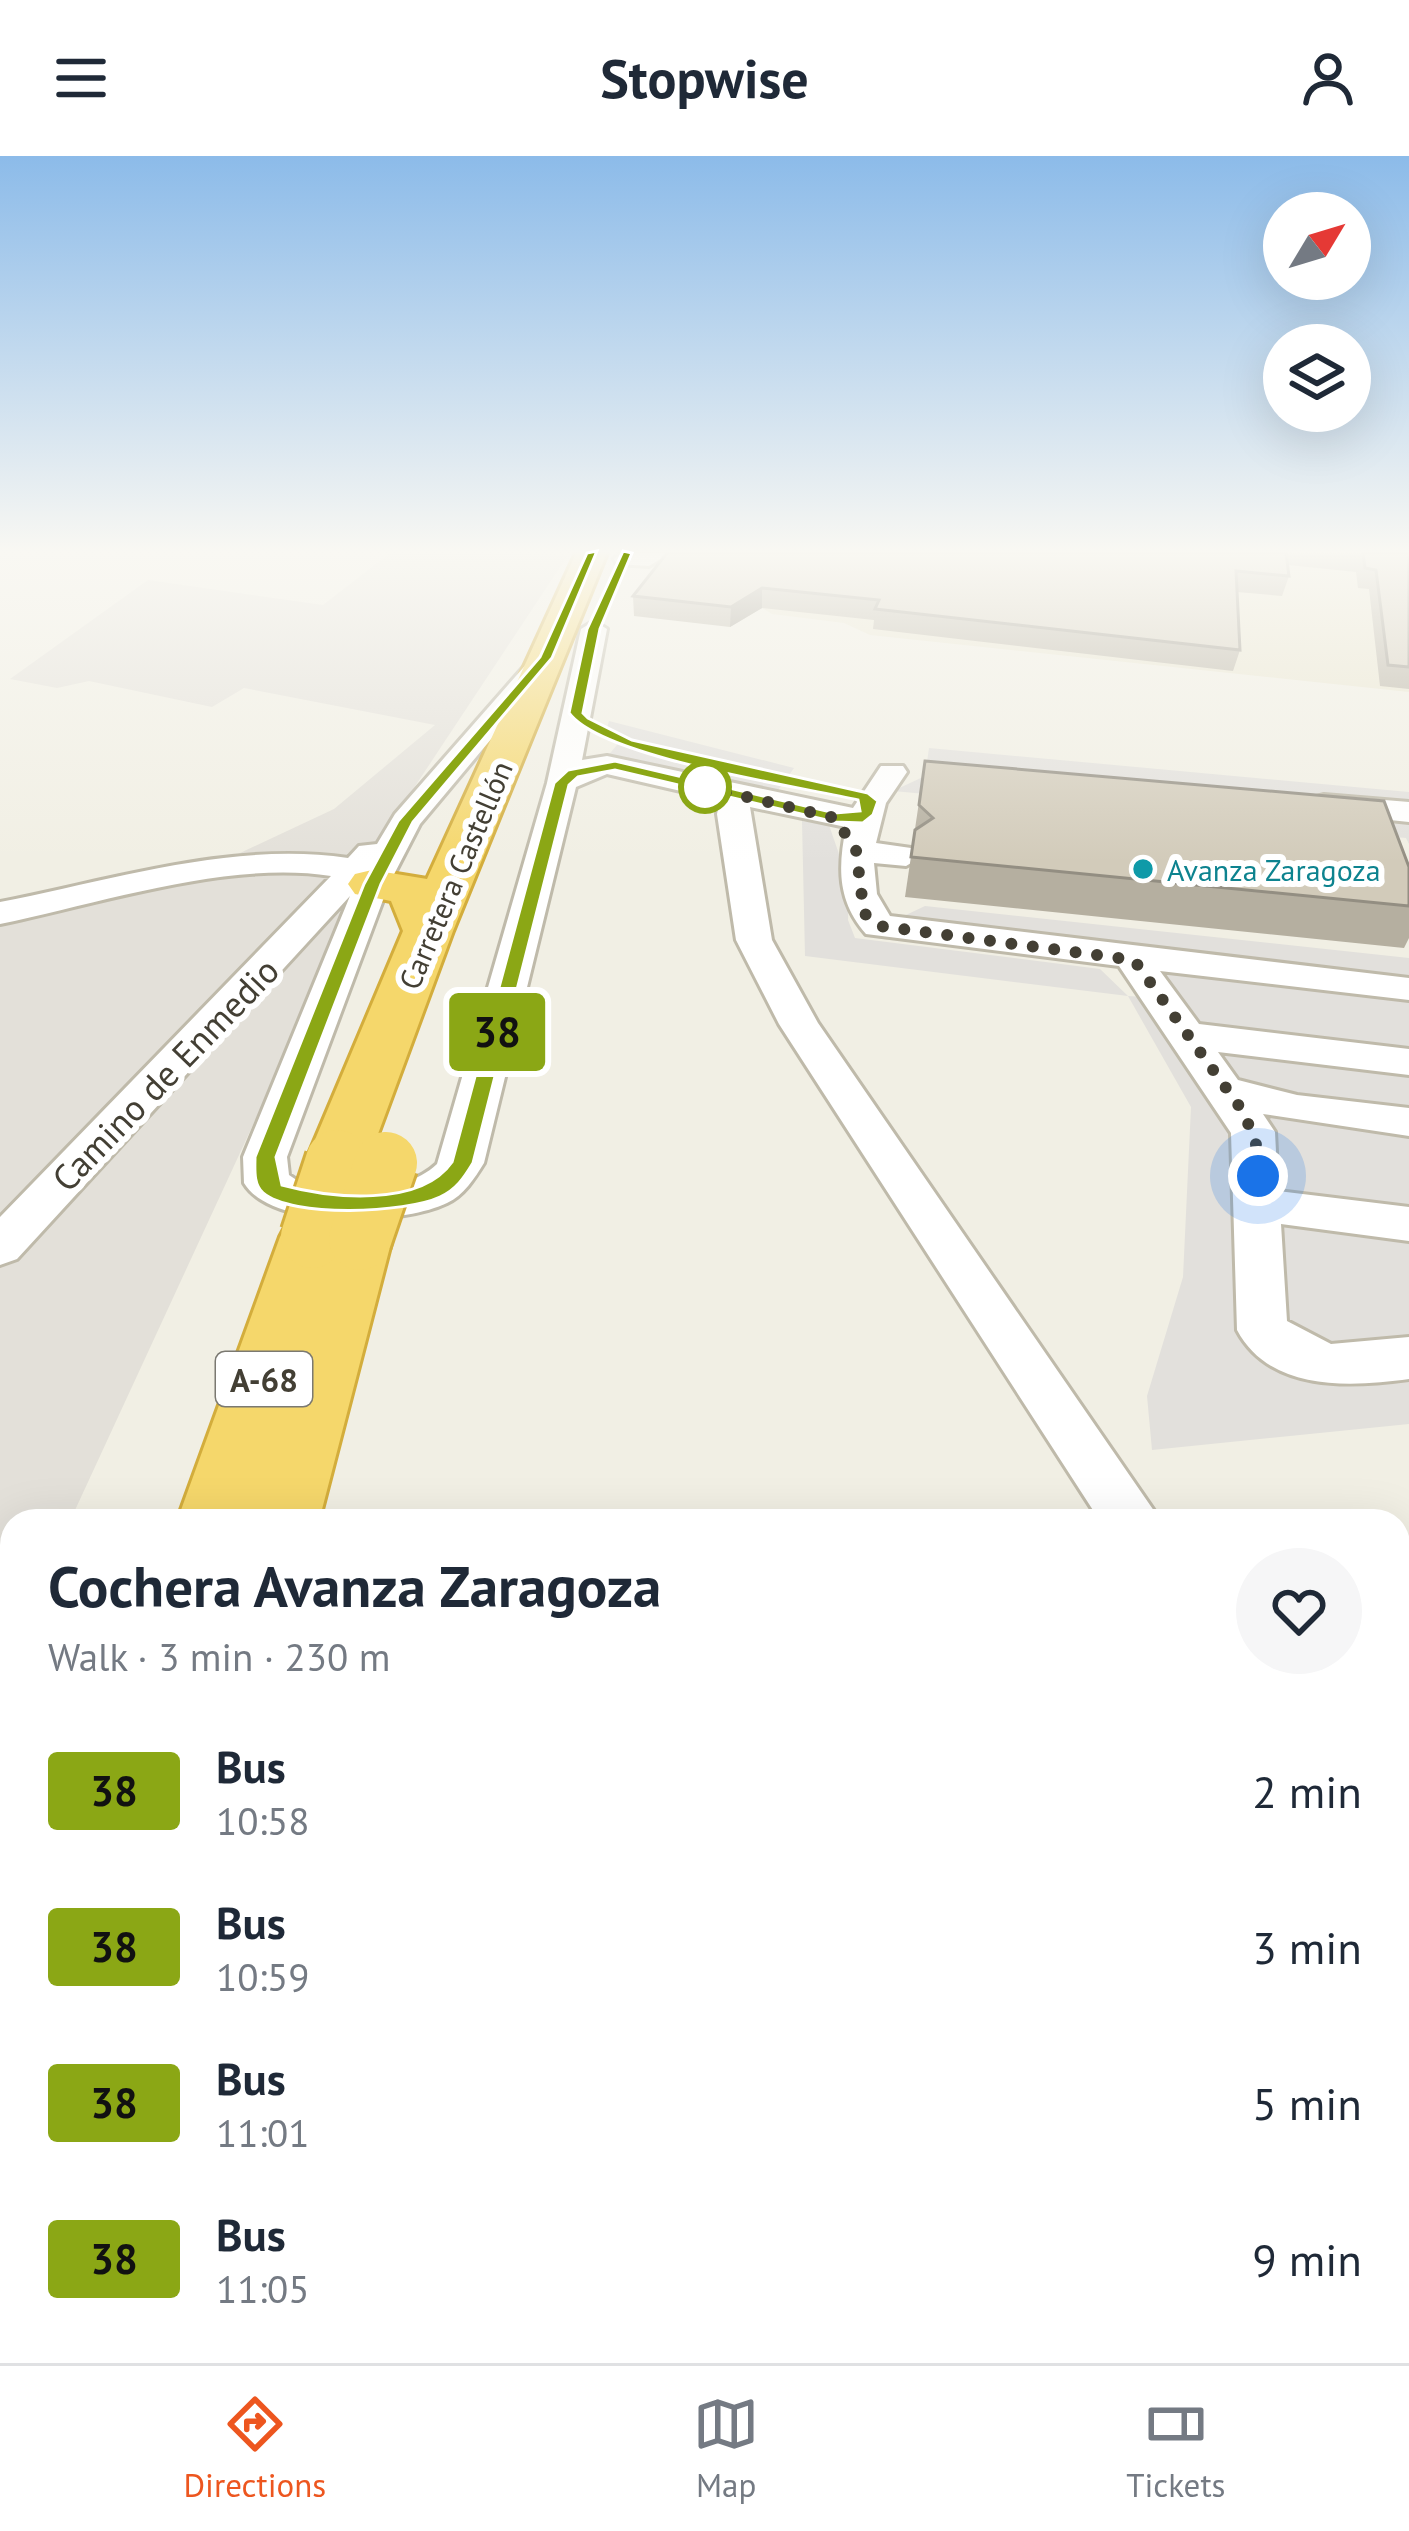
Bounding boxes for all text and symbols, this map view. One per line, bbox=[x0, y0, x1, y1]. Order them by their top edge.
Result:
text: Stopwise bbox=[600, 43, 809, 113]
icon: menu bbox=[48, 45, 114, 111]
icon: person bbox=[1295, 45, 1361, 111]
north arrow bbox=[1263, 192, 1371, 300]
map controls bbox=[1263, 192, 1371, 432]
button: layers bbox=[1263, 324, 1371, 432]
street label: Carretera Castellón bbox=[389, 755, 521, 995]
unlabelled marker bbox=[680, 762, 730, 812]
place label: Avanza Zaragoza bbox=[1167, 850, 1381, 889]
marker: Avanza Zaragoza bbox=[1130, 856, 1156, 882]
street label: Camino de Enmedio bbox=[41, 947, 289, 1201]
line badge: 38 bbox=[443, 993, 551, 1071]
text: 38 bbox=[473, 1004, 521, 1059]
your location bbox=[1228, 1146, 1288, 1206]
road number: A-68 bbox=[216, 1352, 312, 1406]
button: heart bbox=[1236, 1548, 1362, 1674]
text: Cochera Avanza Zaragoza bbox=[48, 1549, 661, 1623]
text: Walk · 3 min · 230 m bbox=[48, 1631, 390, 1682]
text: Bus bbox=[216, 1737, 286, 1795]
text: 2 min bbox=[1252, 1762, 1362, 1820]
text: 38 bbox=[90, 1763, 138, 1818]
text: 10:58 bbox=[216, 1795, 310, 1846]
text: Bus bbox=[216, 1893, 286, 1951]
text: 3 min bbox=[1252, 1918, 1362, 1976]
text: 38 bbox=[90, 1919, 138, 1974]
text: 10:59 bbox=[216, 1951, 310, 2002]
text: Bus bbox=[216, 2049, 286, 2107]
text: 5 min bbox=[1252, 2074, 1362, 2132]
text: 38 bbox=[90, 2075, 138, 2130]
text: 11:01 bbox=[216, 2107, 310, 2158]
text: Bus bbox=[216, 2205, 286, 2263]
text: 9 min bbox=[1252, 2230, 1362, 2288]
text: 38 bbox=[90, 2231, 138, 2286]
text: 11:05 bbox=[216, 2263, 310, 2314]
tab: Directions bbox=[184, 2391, 326, 2506]
tab: Map bbox=[693, 2391, 759, 2506]
tab: Tickets bbox=[1126, 2391, 1225, 2506]

